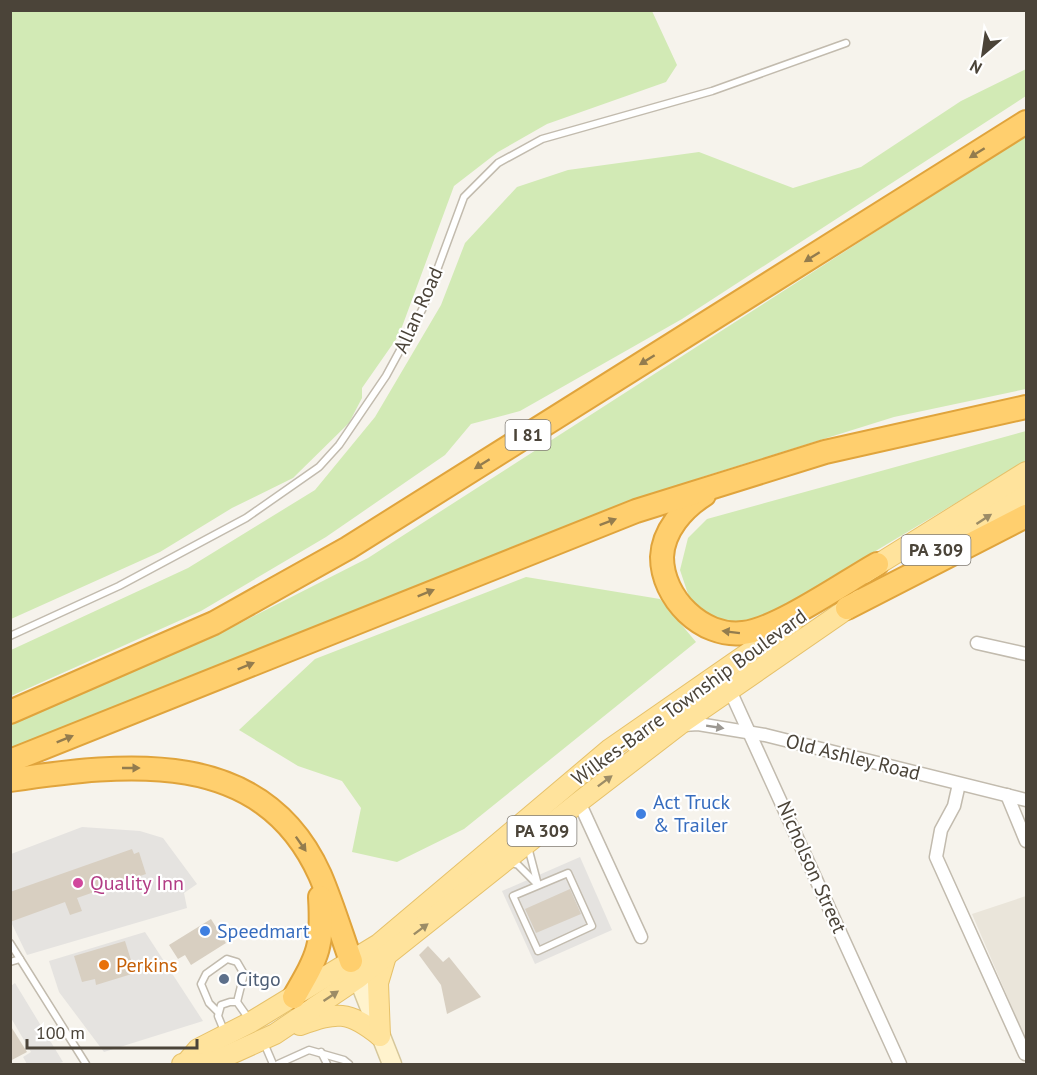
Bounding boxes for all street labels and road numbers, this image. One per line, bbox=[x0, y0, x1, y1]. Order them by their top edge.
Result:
street label: Allan Road bbox=[387, 263, 449, 357]
road number: I 81 bbox=[506, 420, 550, 450]
road number: PA 309 bbox=[902, 535, 970, 565]
street label: Wilkes-Barre Township Boulevard bbox=[566, 603, 812, 791]
street label: Old Ashley Road bbox=[783, 728, 923, 786]
street label: Nicholson Street bbox=[771, 797, 853, 937]
road number: PA 309 bbox=[508, 816, 576, 846]

